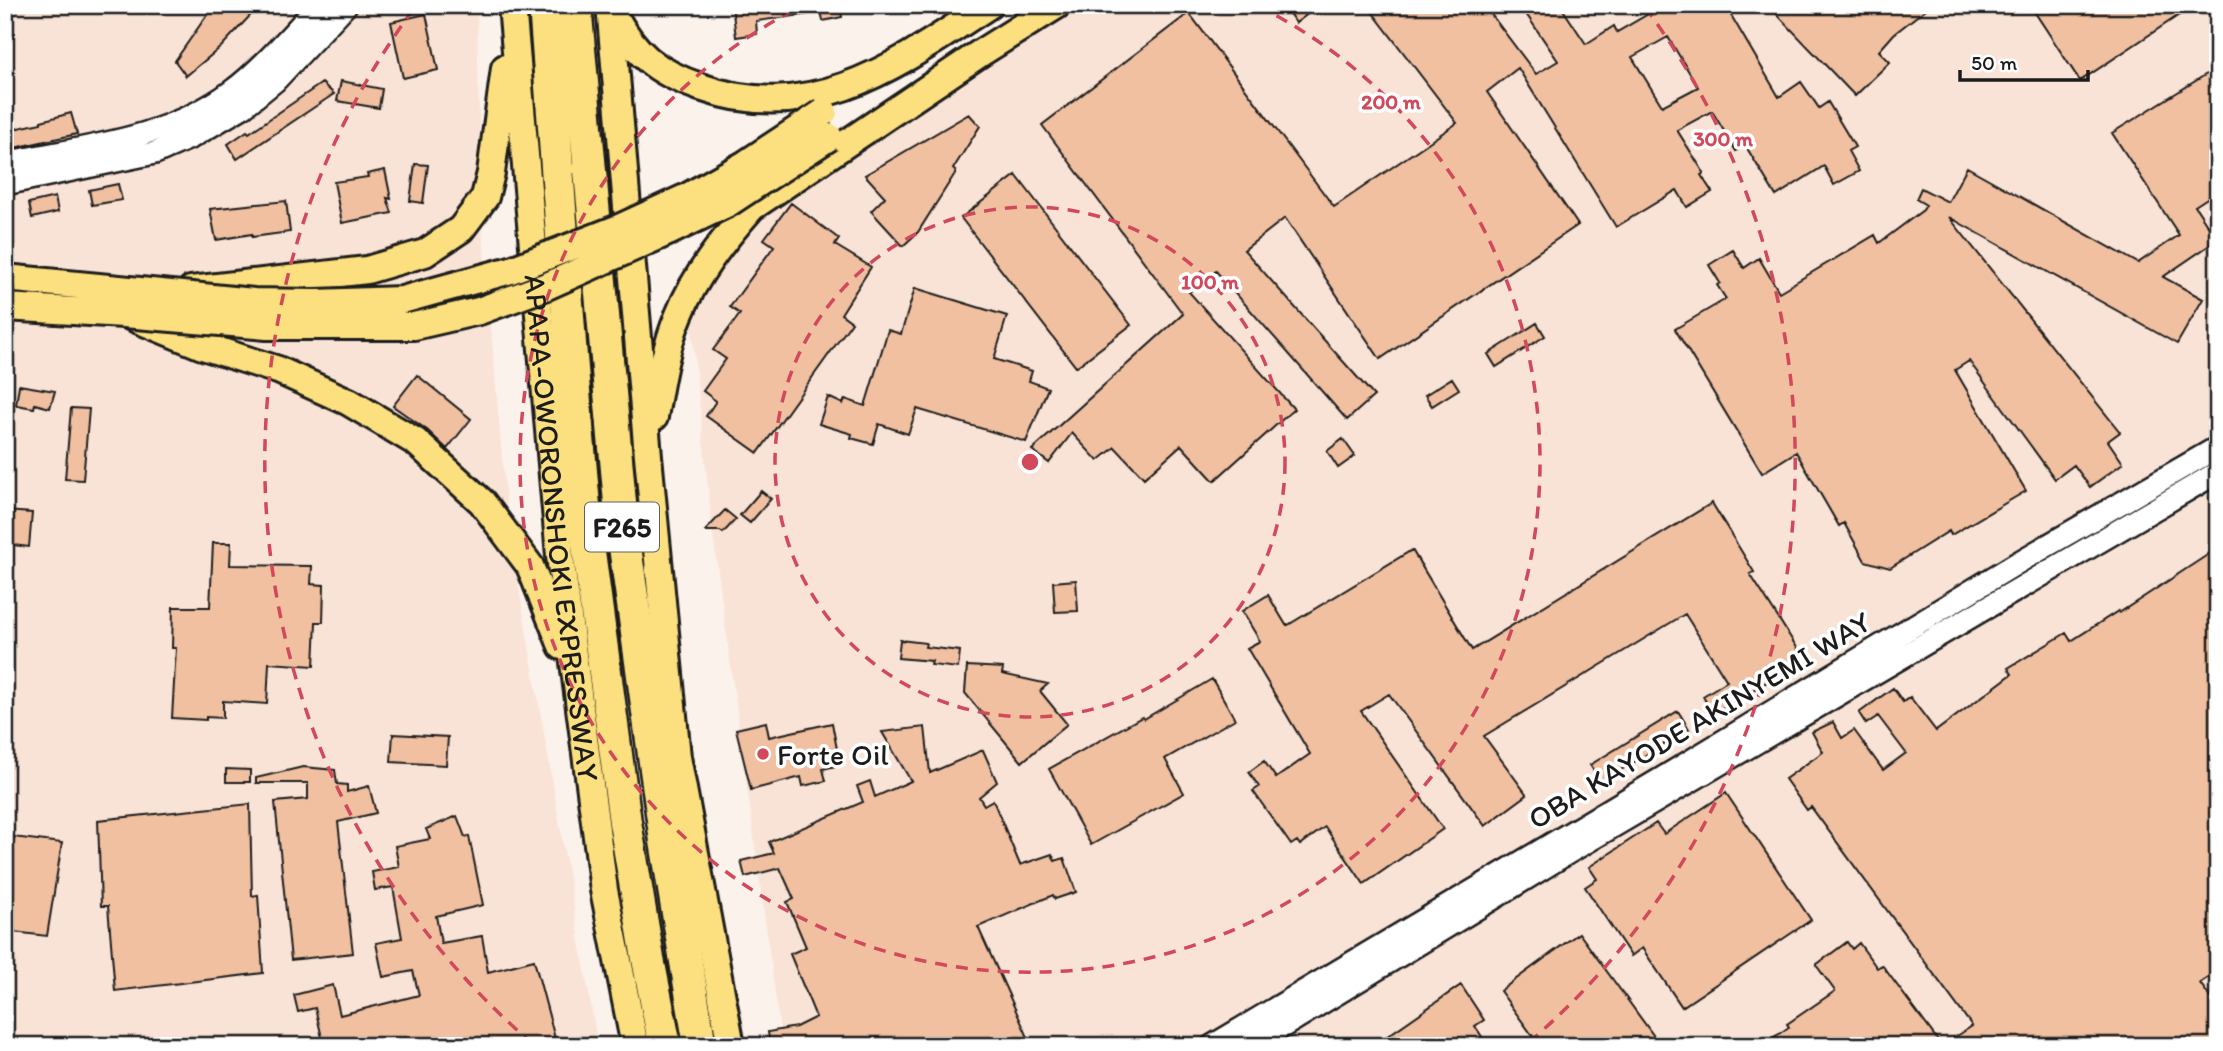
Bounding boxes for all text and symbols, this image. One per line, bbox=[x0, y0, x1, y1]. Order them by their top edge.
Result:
scale bar bbox=[1960, 38, 2088, 82]
text: 50 m bbox=[1971, 50, 2018, 75]
text: 200 m bbox=[1361, 89, 1421, 114]
text: 300 m bbox=[1693, 126, 1753, 151]
text: 100 m bbox=[1181, 269, 1239, 294]
street label: APAPA-OWORONSHOKI EXPRESSWAY bbox=[517, 273, 608, 783]
centre of rings bbox=[1018, 450, 1042, 474]
road number: F265 bbox=[585, 503, 659, 552]
street label: OBA KAYODE AKINYEMI WAY bbox=[1521, 603, 1877, 837]
place label: Forte Oil bbox=[777, 736, 889, 773]
marker: Forte Oil bbox=[755, 746, 771, 762]

